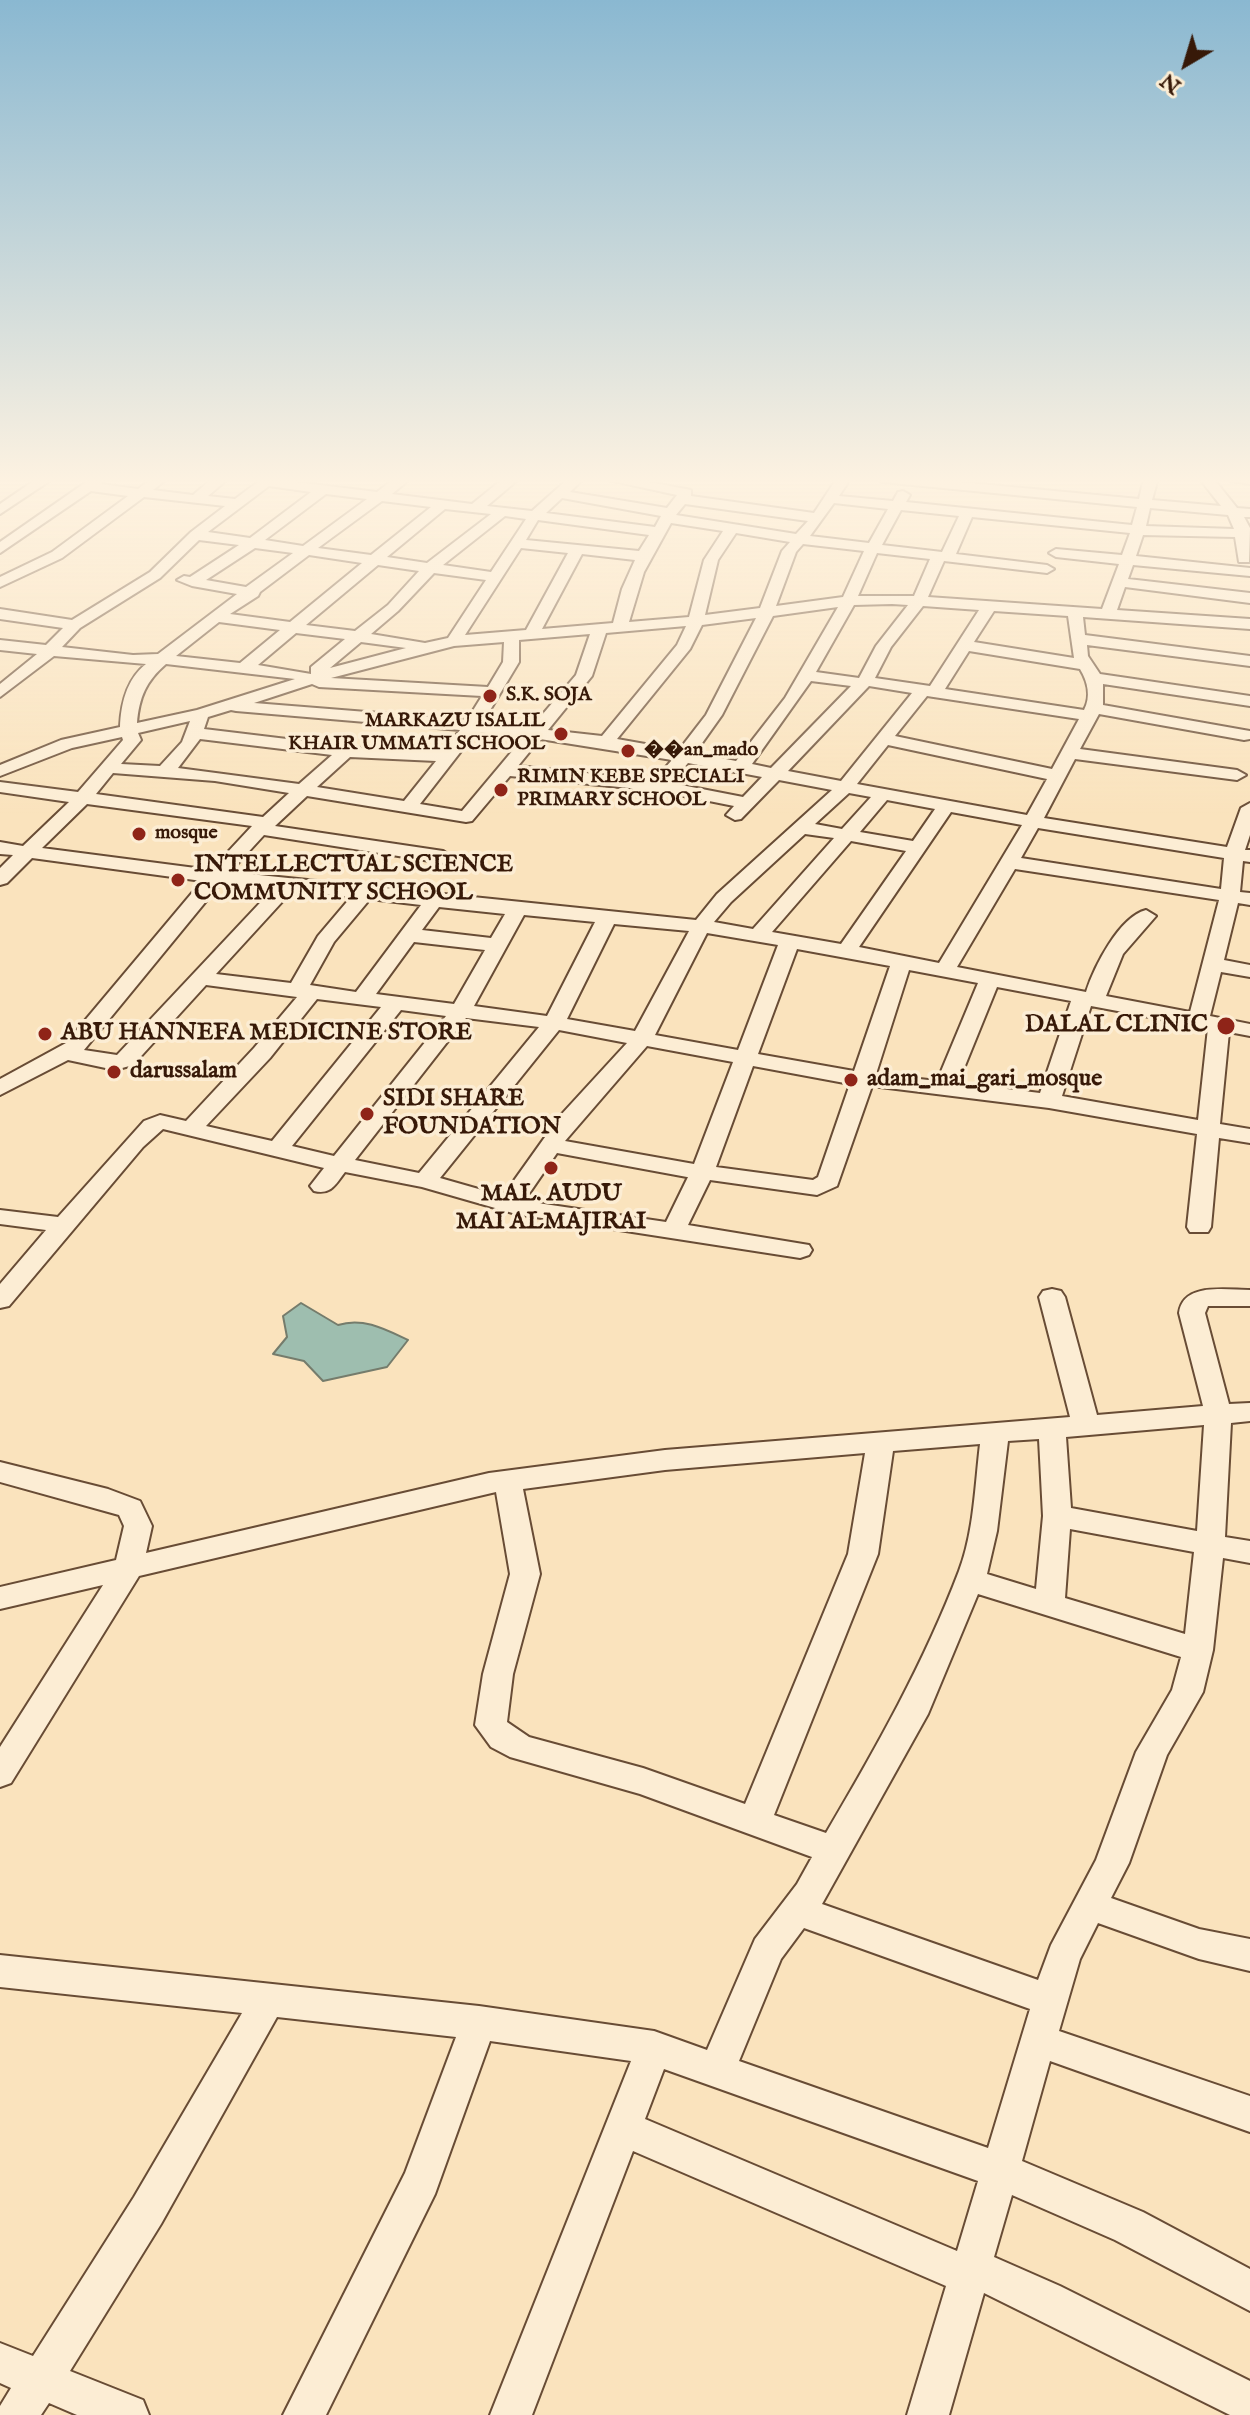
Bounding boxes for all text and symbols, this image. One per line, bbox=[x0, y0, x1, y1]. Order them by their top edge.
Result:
north arrow bbox=[1146, 24, 1226, 104]
text: N bbox=[1155, 66, 1187, 100]
place label: S.K. SOJA bbox=[506, 684, 591, 708]
marker: S.K. SOJA bbox=[481, 687, 499, 705]
place label: MARKAZU ISALIL KHAIR UMMATI SCHOOL bbox=[288, 710, 545, 757]
marker: MARKAZU ISALIL KHAIR UMMATI SCHOOL bbox=[552, 725, 570, 743]
place label: ��an_mado bbox=[644, 739, 758, 763]
marker: ��an_mado bbox=[619, 742, 637, 760]
place label: RIMIN KEBE SPECIALI PRIMARY SCHOOL bbox=[517, 766, 744, 813]
marker: RIMIN KEBE SPECIALI PRIMARY SCHOOL bbox=[492, 781, 510, 799]
place label: mosque bbox=[155, 822, 218, 846]
marker: mosque bbox=[130, 825, 148, 843]
place label: INTELLECTUAL SCIENCE COMMUNITY SCHOOL bbox=[194, 852, 513, 908]
marker: INTELLECTUAL SCIENCE COMMUNITY SCHOOL bbox=[169, 871, 187, 889]
place label: DALAL CLINIC bbox=[1025, 1012, 1208, 1040]
marker: DALAL CLINIC bbox=[1215, 1015, 1237, 1037]
place label: ABU HANNEFA MEDICINE STORE bbox=[61, 1020, 472, 1048]
marker: ABU HANNEFA MEDICINE STORE bbox=[36, 1025, 54, 1043]
place label: darussalam bbox=[130, 1058, 237, 1086]
marker: darussalam bbox=[105, 1063, 123, 1081]
place label: adam_mai_gari_mosque bbox=[867, 1066, 1102, 1094]
marker: adam_mai_gari_mosque bbox=[842, 1071, 860, 1089]
place label: SIDI SHARE FOUNDATION bbox=[383, 1086, 561, 1142]
marker: SIDI SHARE FOUNDATION bbox=[358, 1105, 376, 1123]
marker: MAL. AUDU MAI ALMAJIRAI bbox=[542, 1159, 560, 1177]
place label: MAL. AUDU MAI ALMAJIRAI bbox=[456, 1181, 646, 1237]

